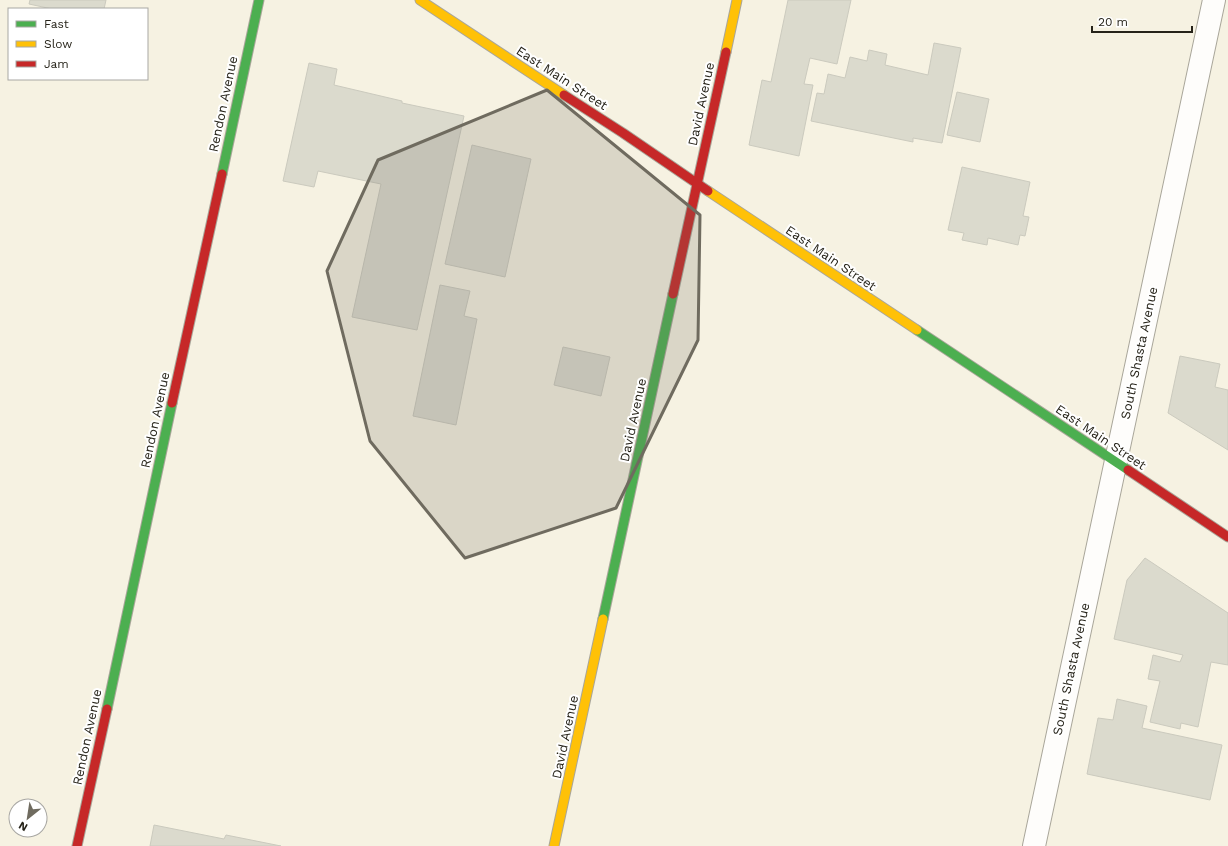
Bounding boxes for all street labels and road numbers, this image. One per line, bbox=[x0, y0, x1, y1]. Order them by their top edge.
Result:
street label: East Main Street bbox=[514, 43, 611, 113]
street label: Rendon Avenue bbox=[205, 55, 241, 153]
street label: David Avenue bbox=[685, 61, 717, 147]
street label: East Main Street bbox=[783, 222, 880, 294]
street label: South Shasta Avenue bbox=[1118, 285, 1160, 421]
street label: Rendon Avenue bbox=[137, 371, 173, 469]
street label: David Avenue bbox=[617, 377, 649, 463]
street label: East Main Street bbox=[1053, 401, 1150, 473]
street label: South Shasta Avenue bbox=[1050, 601, 1092, 737]
street label: Rendon Avenue bbox=[69, 688, 105, 786]
street label: David Avenue bbox=[549, 694, 581, 780]

